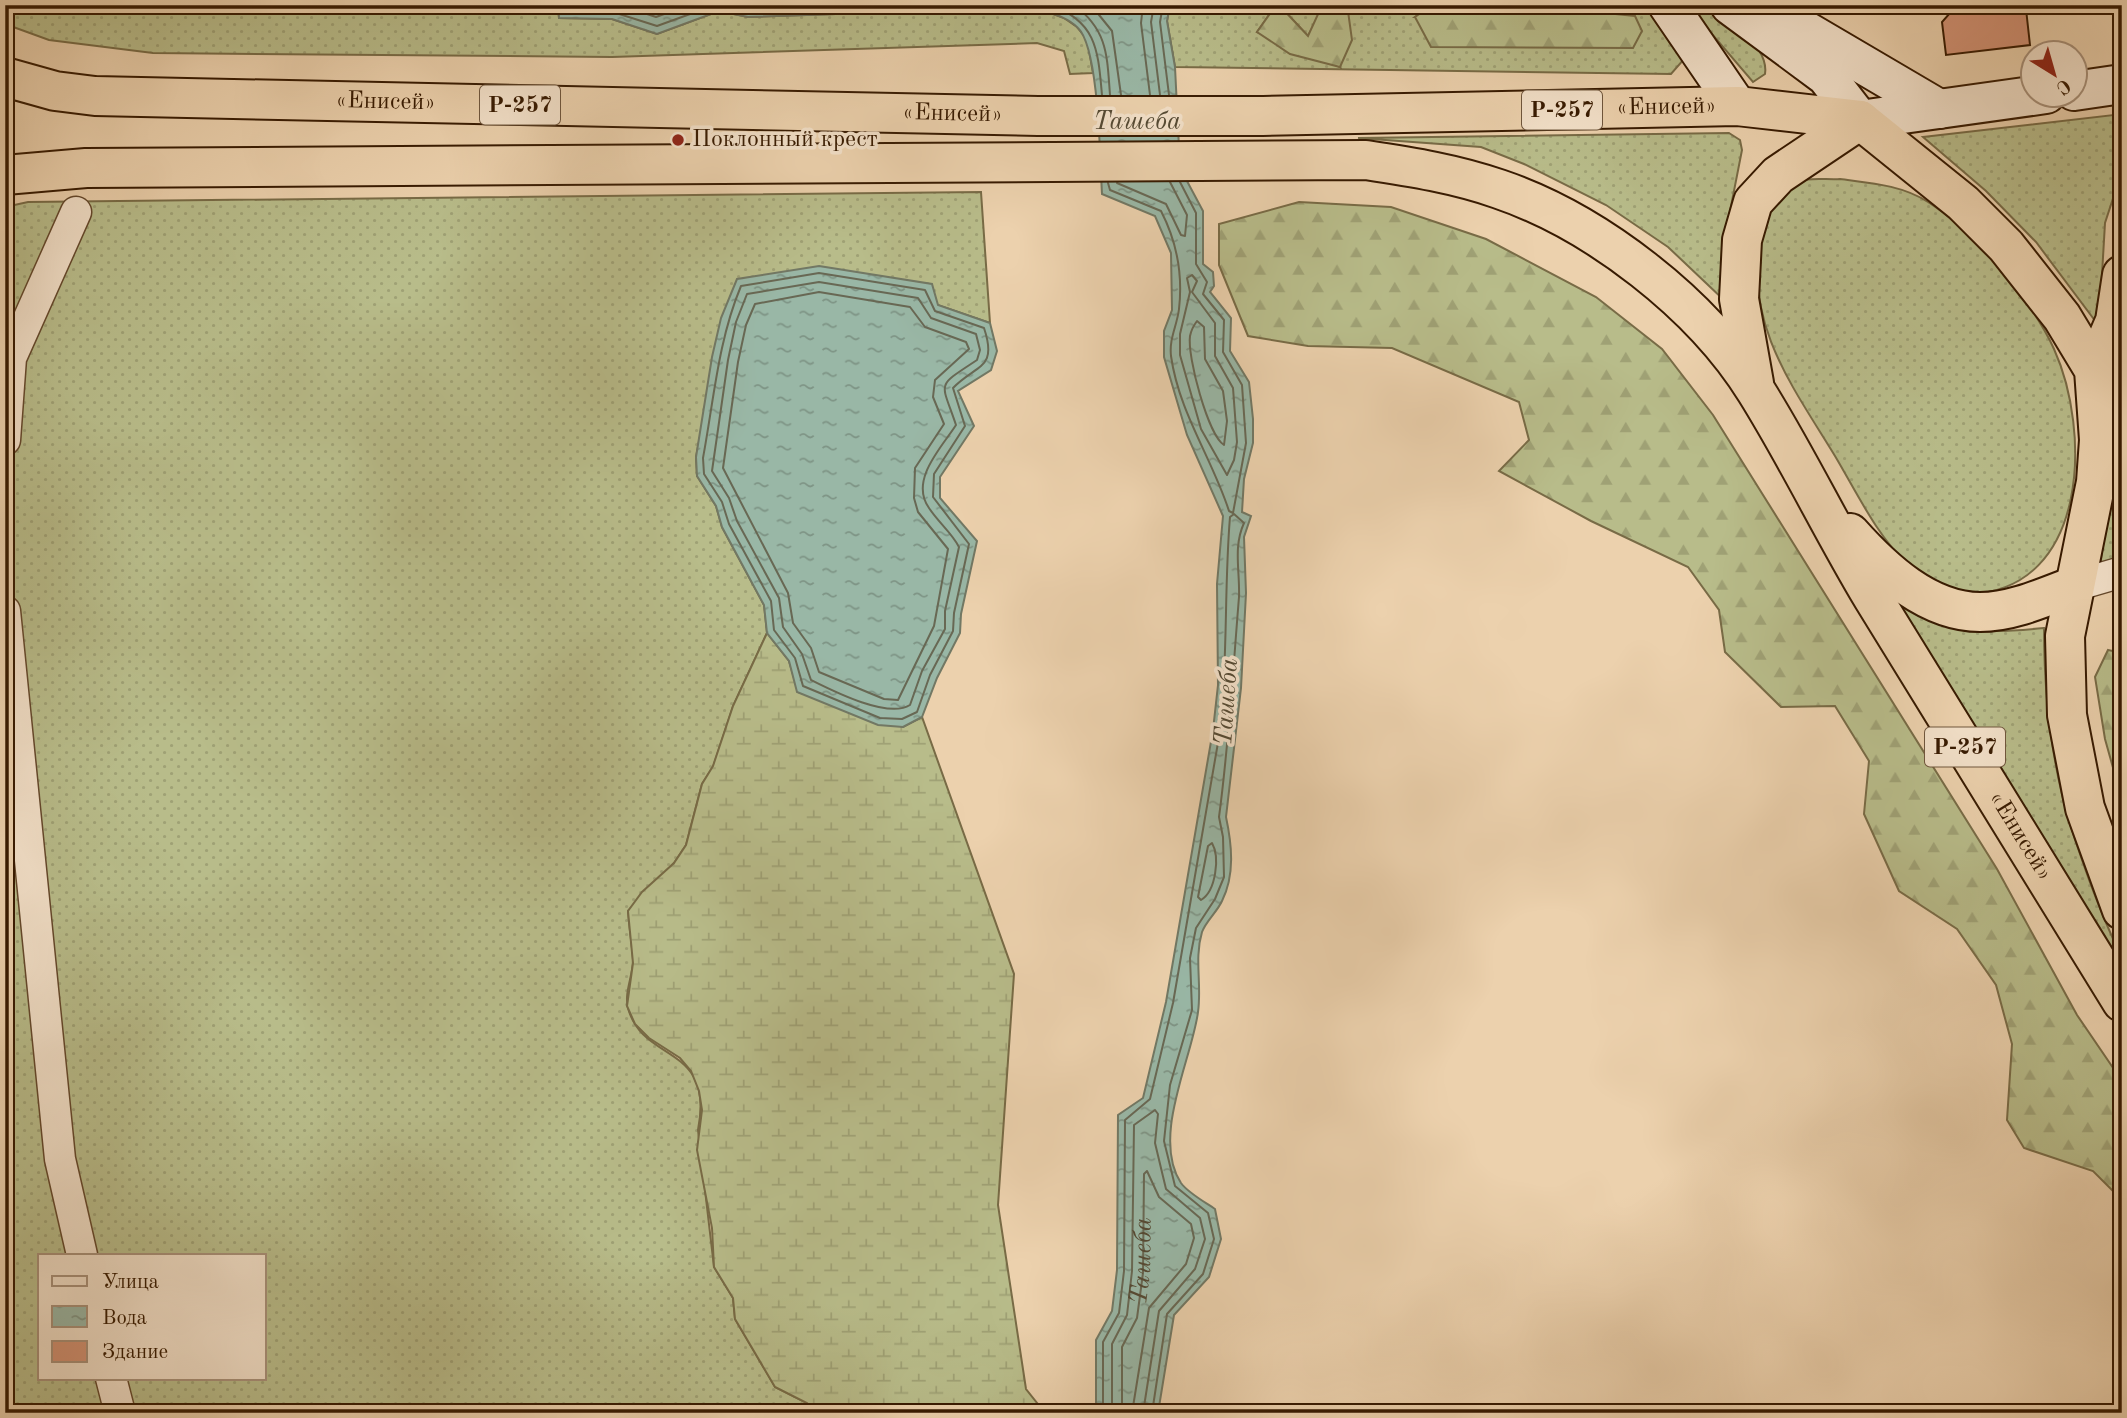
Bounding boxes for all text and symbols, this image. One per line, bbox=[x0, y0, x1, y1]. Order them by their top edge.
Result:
north arrow bbox=[2018, 38, 2088, 108]
text: С bbox=[2052, 74, 2073, 97]
road number: Р-257 bbox=[480, 86, 560, 124]
street label: «Енисей» bbox=[335, 89, 436, 115]
road number: Р-257 bbox=[1522, 90, 1602, 130]
street label: «Енисей» bbox=[1616, 94, 1717, 121]
street label: «Енисей» bbox=[902, 101, 1003, 127]
water label: Ташеба bbox=[1093, 109, 1181, 135]
place label: Поклонный крест bbox=[692, 128, 878, 152]
marker: Поклонный крест bbox=[670, 132, 686, 148]
water label: Ташеба bbox=[1211, 657, 1243, 747]
road number: Р-257 bbox=[1925, 727, 2005, 766]
street label: «Енисей» bbox=[1984, 787, 2057, 885]
water label: Ташеба bbox=[1126, 1217, 1157, 1306]
legend bbox=[38, 1254, 266, 1380]
text: Улица bbox=[102, 1272, 159, 1293]
text: Вода bbox=[102, 1308, 147, 1329]
text: Здание bbox=[102, 1342, 168, 1363]

